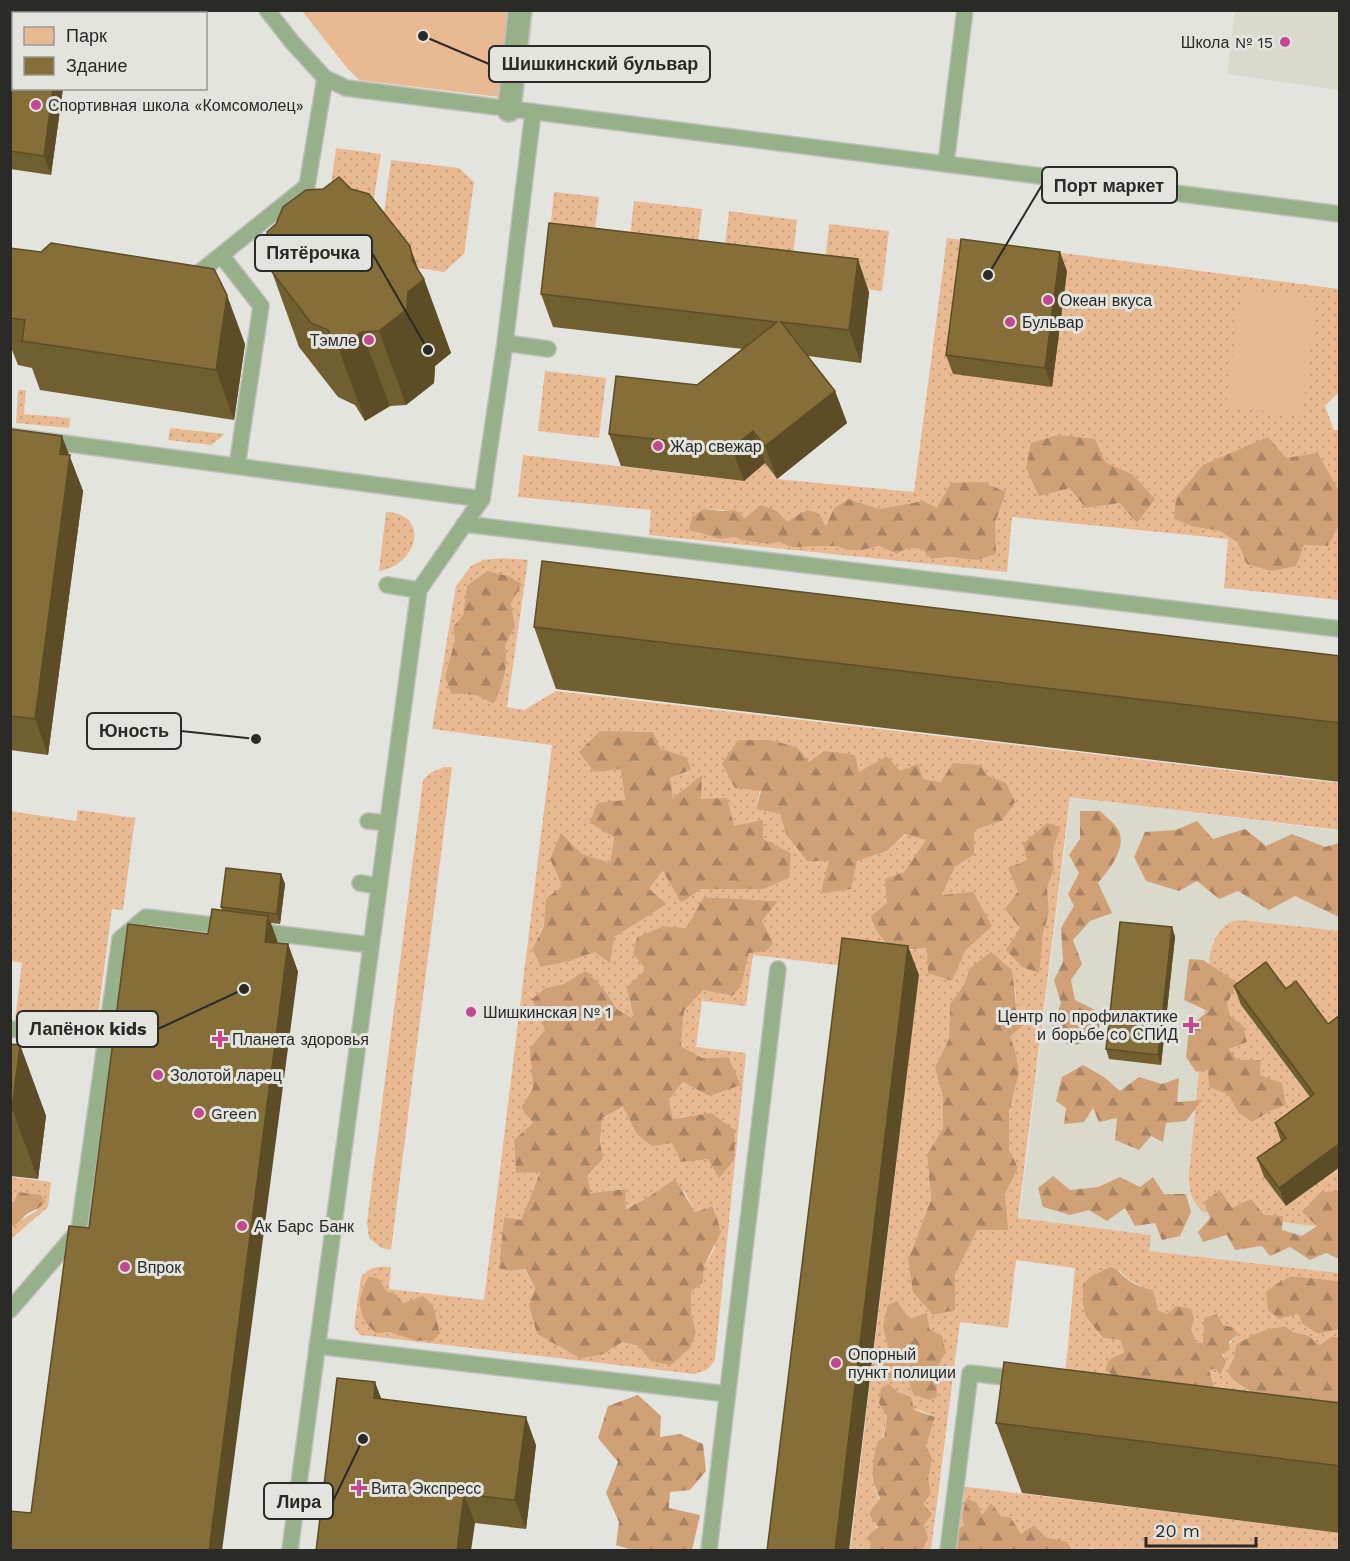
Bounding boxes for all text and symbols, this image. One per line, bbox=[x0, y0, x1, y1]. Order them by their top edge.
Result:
legend bbox=[12, 12, 207, 90]
text: Парк bbox=[66, 25, 107, 46]
place label: Школа № 15 bbox=[1181, 33, 1273, 52]
marker: Школа № 15 bbox=[1278, 35, 1292, 49]
callout: Шишкинский бульвар bbox=[489, 46, 710, 82]
text: Шишкинский бульвар bbox=[502, 53, 698, 74]
text: Здание bbox=[66, 55, 127, 76]
place label: Спортивная школа «Комсомолец» bbox=[48, 96, 304, 115]
marker: Спортивная школа «Комсомолец» bbox=[29, 98, 43, 112]
callout: Порт маркет bbox=[1042, 167, 1177, 203]
text: Порт маркет bbox=[1054, 175, 1164, 196]
callout: Пятёрочка bbox=[255, 235, 372, 271]
text: Пятёрочка bbox=[266, 242, 361, 263]
place label: Океан вкуса bbox=[1060, 291, 1152, 310]
marker: Океан вкуса bbox=[1041, 293, 1055, 307]
place label: Бульвар bbox=[1022, 313, 1084, 332]
marker: Бульвар bbox=[1003, 315, 1017, 329]
place label: Тэмле bbox=[310, 331, 357, 350]
marker: Тэмле bbox=[362, 333, 376, 347]
place label: Жар свежар bbox=[670, 437, 762, 456]
marker: Жар свежар bbox=[651, 439, 665, 453]
callout: Юность bbox=[87, 713, 181, 749]
text: Юность bbox=[99, 720, 169, 741]
place label: Шишкинская № 1 bbox=[483, 1003, 611, 1022]
marker: Шишкинская № 1 bbox=[464, 1005, 478, 1019]
place label: Центр по профилактике и борьбе со СПИД bbox=[997, 1007, 1178, 1044]
callout: Лапёнок kids bbox=[17, 1011, 158, 1047]
marker: Центр по профилактике и борьбе со СПИД bbox=[1182, 1016, 1200, 1034]
text: Лапёнок kids bbox=[29, 1018, 147, 1039]
place label: Планета здоровья bbox=[232, 1030, 369, 1049]
marker: Планета здоровья bbox=[213, 1032, 227, 1046]
place label: Золотой ларец bbox=[170, 1066, 282, 1085]
marker: Золотой ларец bbox=[151, 1068, 165, 1082]
place label: Green bbox=[211, 1104, 257, 1123]
marker: Green bbox=[192, 1106, 206, 1120]
place label: Ак Барс Банк bbox=[254, 1217, 355, 1236]
marker: Ак Барс Банк bbox=[235, 1219, 249, 1233]
place label: Впрок bbox=[137, 1258, 182, 1277]
marker: Впрок bbox=[118, 1260, 132, 1274]
place label: Опорный пункт полиции bbox=[848, 1345, 956, 1382]
marker: Опорный пункт полиции bbox=[829, 1356, 843, 1370]
place label: Вита Экспресс bbox=[371, 1479, 481, 1498]
marker: Вита Экспресс bbox=[352, 1481, 366, 1495]
callout: Лира bbox=[264, 1483, 333, 1519]
text: Лира bbox=[277, 1491, 322, 1512]
scale bar bbox=[1146, 1510, 1256, 1548]
text: 20 m bbox=[1155, 1520, 1200, 1541]

